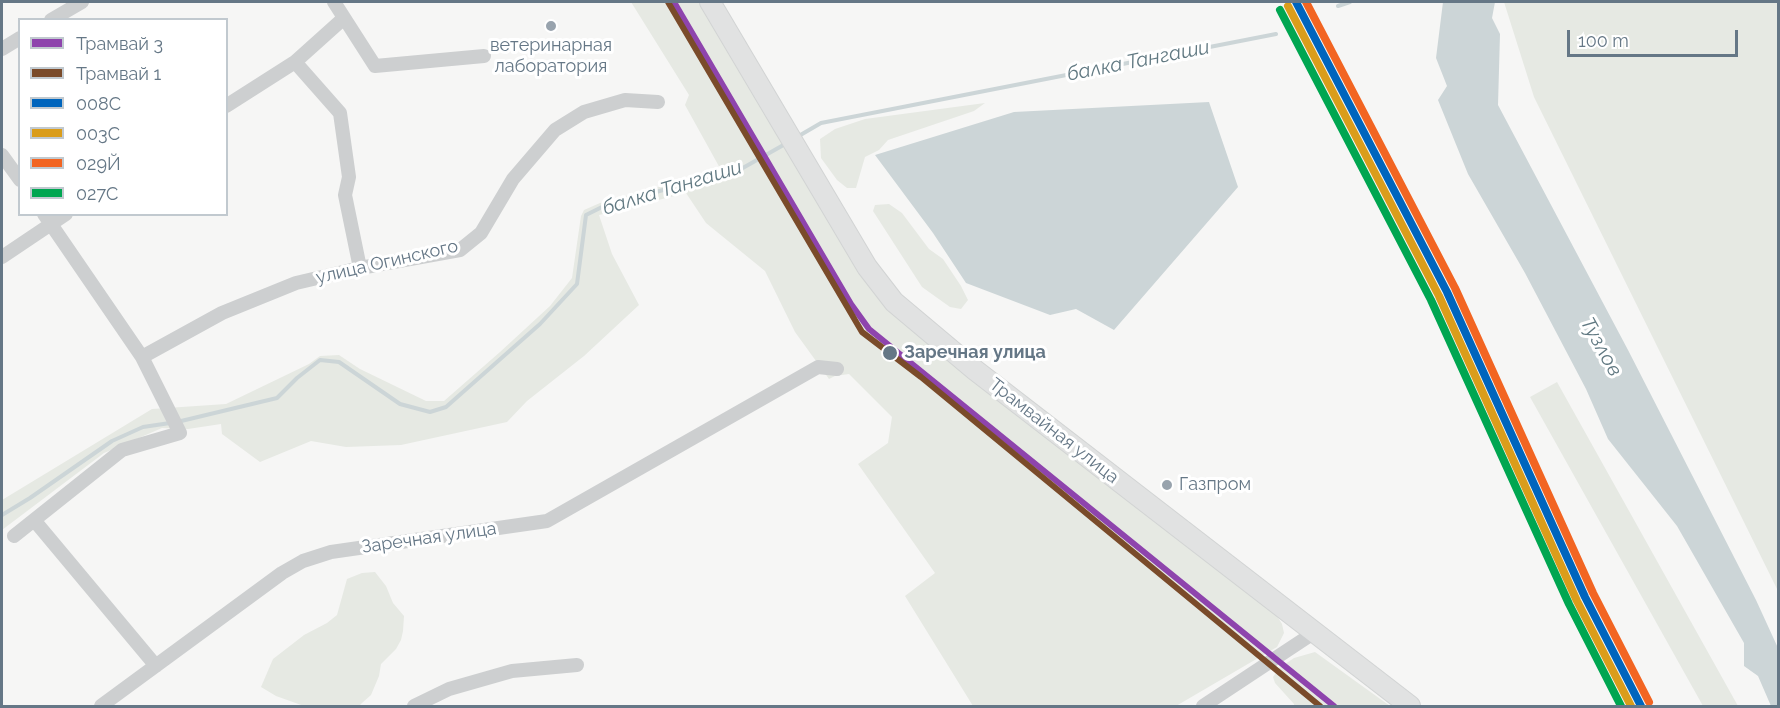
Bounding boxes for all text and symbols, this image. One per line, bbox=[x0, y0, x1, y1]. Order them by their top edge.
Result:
legend bbox=[18, 18, 228, 216]
scale bar bbox=[1570, 18, 1741, 56]
marker: ветеринарная лаборатория bbox=[544, 19, 558, 33]
text: 100 m bbox=[1578, 30, 1629, 51]
text: Трамвай 3 bbox=[76, 33, 163, 54]
place label: ветеринарная лаборатория bbox=[490, 35, 612, 78]
water label: балка Тангаши bbox=[1065, 35, 1211, 87]
text: Трамвай 1 bbox=[76, 63, 161, 84]
text: 008С bbox=[76, 93, 121, 114]
text: 003С bbox=[76, 123, 120, 144]
text: 029Й bbox=[76, 153, 121, 174]
water label: балка Тангаши bbox=[599, 155, 745, 221]
text: 027С bbox=[76, 183, 118, 204]
street label: улица Огинского bbox=[314, 235, 460, 289]
water label: Тузлов bbox=[1575, 313, 1627, 381]
place label: Заречная улица bbox=[904, 342, 1046, 364]
marker: Заречная улица bbox=[881, 344, 899, 362]
street label: Трамвайная улица bbox=[985, 374, 1123, 488]
place label: Газпром bbox=[1179, 474, 1251, 496]
marker: Газпром bbox=[1160, 478, 1174, 492]
street label: Заречная улица bbox=[360, 518, 498, 558]

